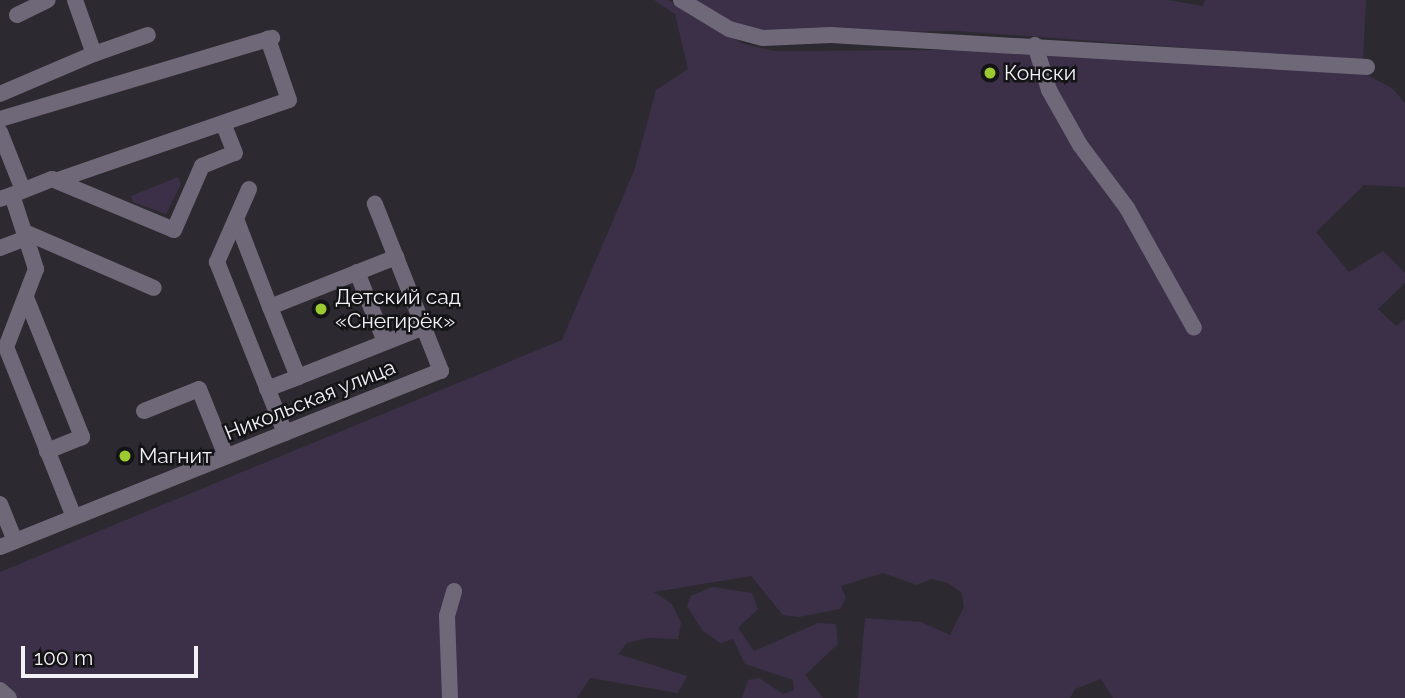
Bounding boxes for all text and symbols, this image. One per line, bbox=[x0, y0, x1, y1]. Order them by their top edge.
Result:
place label: Конски bbox=[1004, 60, 1076, 86]
marker: Конски bbox=[982, 65, 998, 81]
place label: Детский сад «Снегирёк» bbox=[335, 284, 461, 334]
marker: Детский сад «Снегирёк» bbox=[313, 301, 329, 317]
street label: Никольская улица bbox=[221, 354, 399, 446]
place label: Магнит bbox=[139, 443, 212, 469]
marker: Магнит bbox=[117, 448, 133, 464]
scale bar bbox=[24, 632, 201, 676]
text: 100 m bbox=[34, 645, 93, 670]

